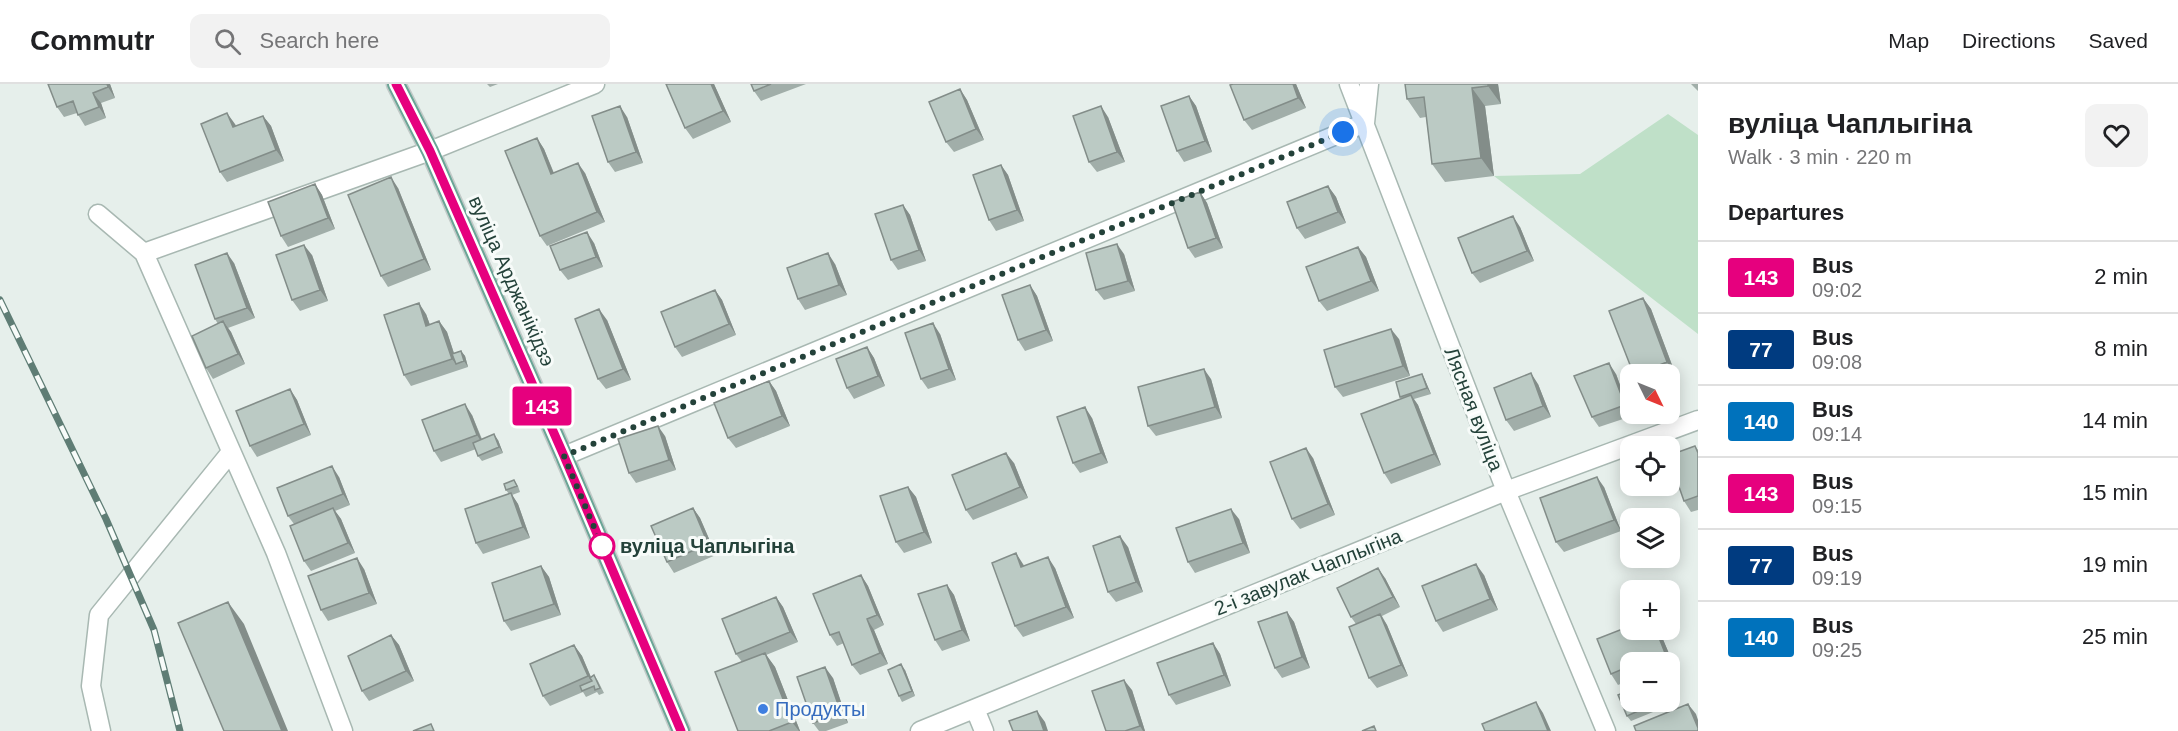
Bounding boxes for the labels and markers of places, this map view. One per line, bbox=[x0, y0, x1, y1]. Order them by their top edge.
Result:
marker: вуліца Чаплыгіна bbox=[589, 533, 615, 559]
place label: вуліца Чаплыгіна bbox=[620, 535, 795, 557]
place label: Продукты bbox=[775, 698, 865, 720]
marker: Продукты bbox=[756, 702, 770, 716]

